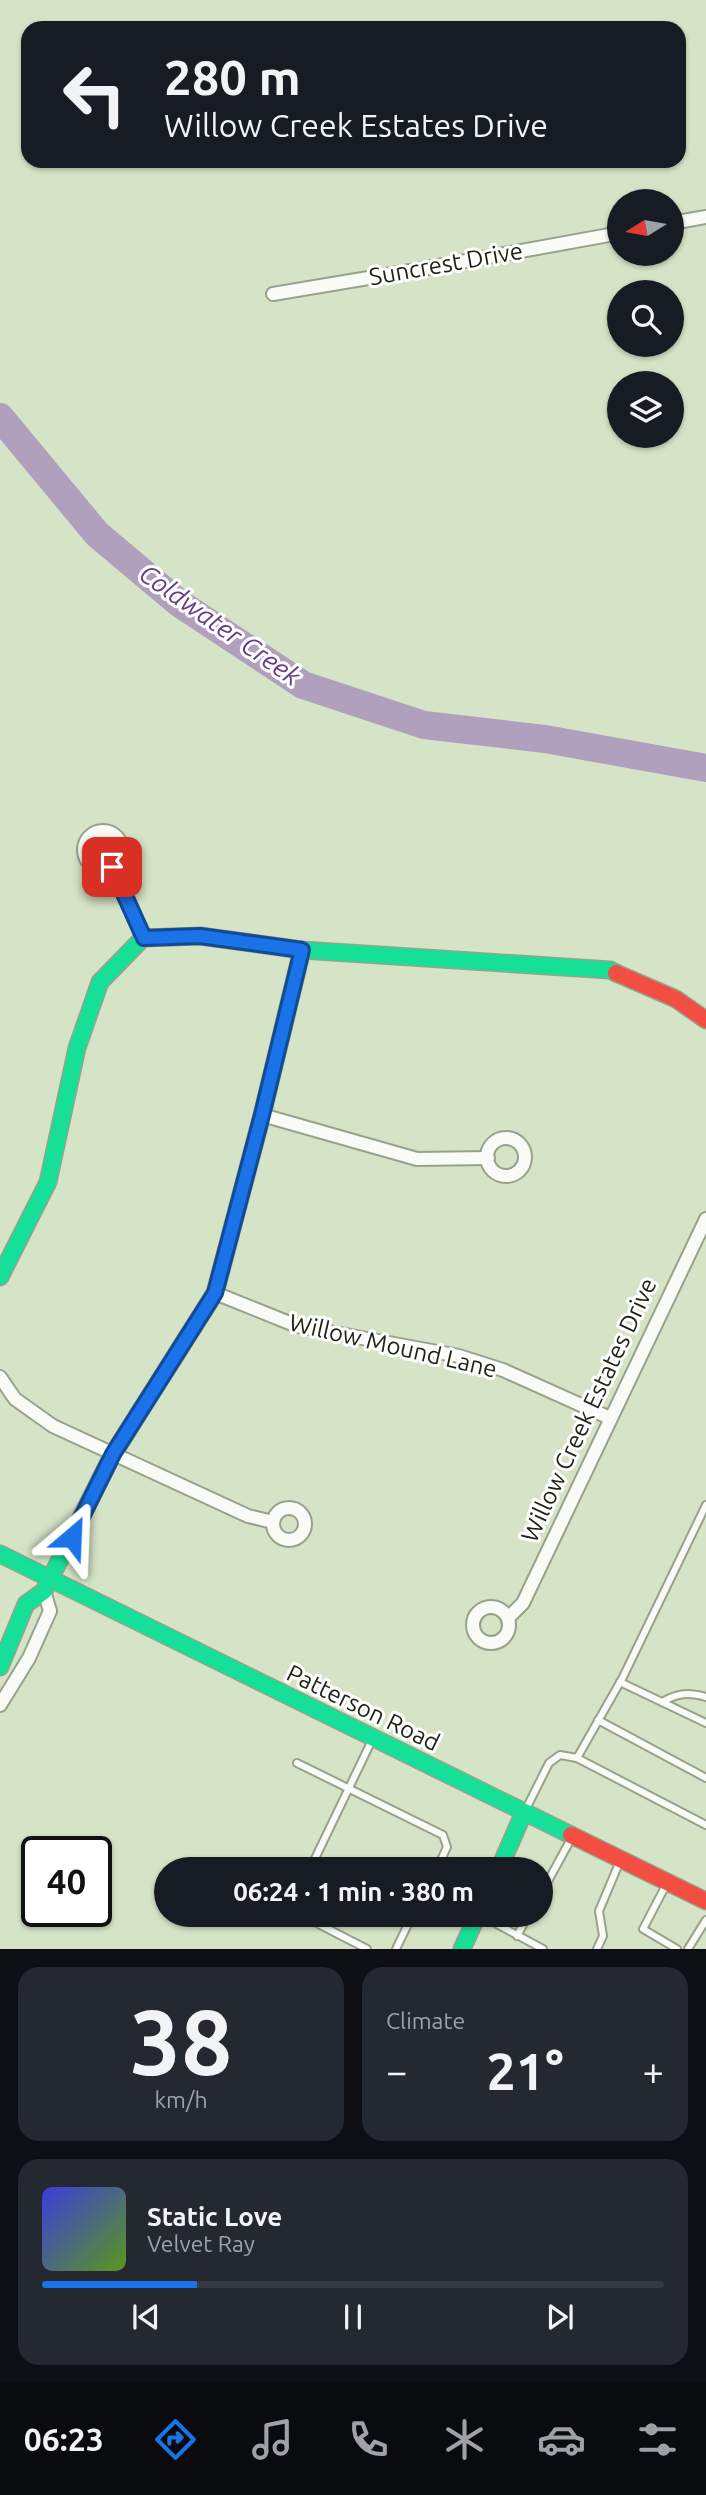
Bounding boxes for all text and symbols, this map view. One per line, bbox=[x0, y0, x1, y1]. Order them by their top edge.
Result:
icon: left bbox=[49, 49, 140, 140]
text: 280 m bbox=[164, 49, 301, 104]
text: Willow Creek Estates Drive bbox=[164, 107, 548, 143]
north arrow bbox=[607, 189, 684, 266]
map controls bbox=[607, 189, 684, 448]
street label: Suncrest Drive bbox=[367, 237, 525, 290]
button: search bbox=[607, 280, 684, 357]
button: layers bbox=[607, 371, 684, 448]
water label: Coldwater Creek bbox=[134, 558, 307, 691]
pin bbox=[82, 837, 142, 897]
icon: arrive bbox=[93, 848, 131, 886]
street label: Willow Creek Estates Drive bbox=[515, 1274, 662, 1546]
street label: Willow Mound Lane bbox=[287, 1308, 500, 1383]
position arrow bbox=[35, 1500, 109, 1574]
street label: Patterson Road bbox=[282, 1659, 444, 1756]
speed limit sign: 40 bbox=[21, 1836, 112, 1927]
text: 06:24 · 1 min · 380 m bbox=[233, 1877, 474, 1906]
text: 38 bbox=[130, 1990, 232, 2092]
text: Climate bbox=[386, 2008, 465, 2033]
text: 21° bbox=[486, 2042, 564, 2100]
text: − bbox=[386, 2050, 407, 2092]
text: + bbox=[643, 2050, 664, 2092]
text: km/h bbox=[154, 2087, 208, 2112]
text: Static Love bbox=[147, 2202, 282, 2231]
text: Velvet Ray bbox=[147, 2231, 255, 2256]
icon: previous bbox=[127, 2298, 165, 2336]
icon: pause bbox=[334, 2298, 372, 2336]
icon: next bbox=[541, 2298, 579, 2336]
icon: directions bbox=[151, 2415, 200, 2464]
icon: music bbox=[248, 2415, 297, 2464]
icon: phone bbox=[344, 2415, 393, 2464]
icon: climate bbox=[440, 2415, 489, 2464]
icon: car bbox=[537, 2415, 586, 2464]
icon: filters bbox=[633, 2415, 682, 2464]
text: 06:23 bbox=[24, 2421, 104, 2457]

